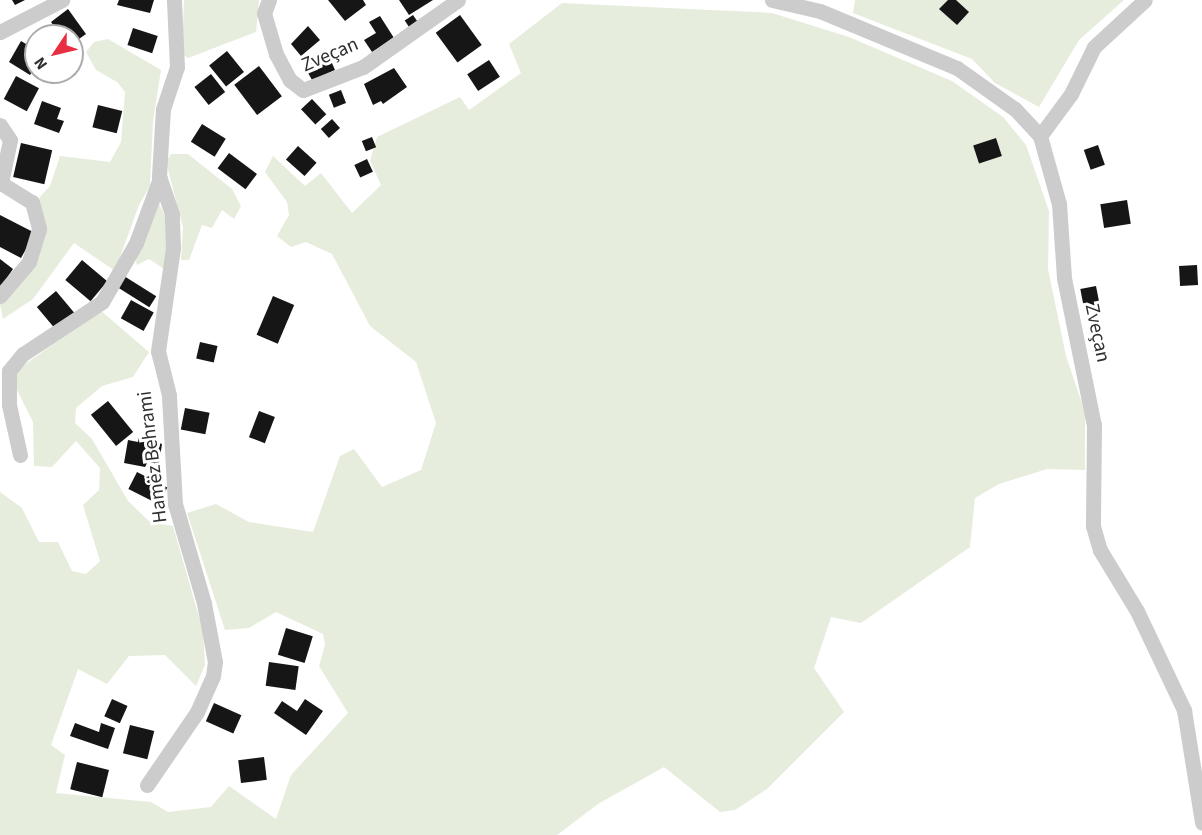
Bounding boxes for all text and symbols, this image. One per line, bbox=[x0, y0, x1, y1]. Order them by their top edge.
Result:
north arrow bbox=[24, 24, 84, 84]
street label: Zveçan bbox=[298, 32, 362, 78]
text: N bbox=[29, 53, 53, 74]
street label: Zveçan bbox=[1079, 301, 1115, 365]
street label: Hamëz Behrami bbox=[133, 390, 173, 524]

